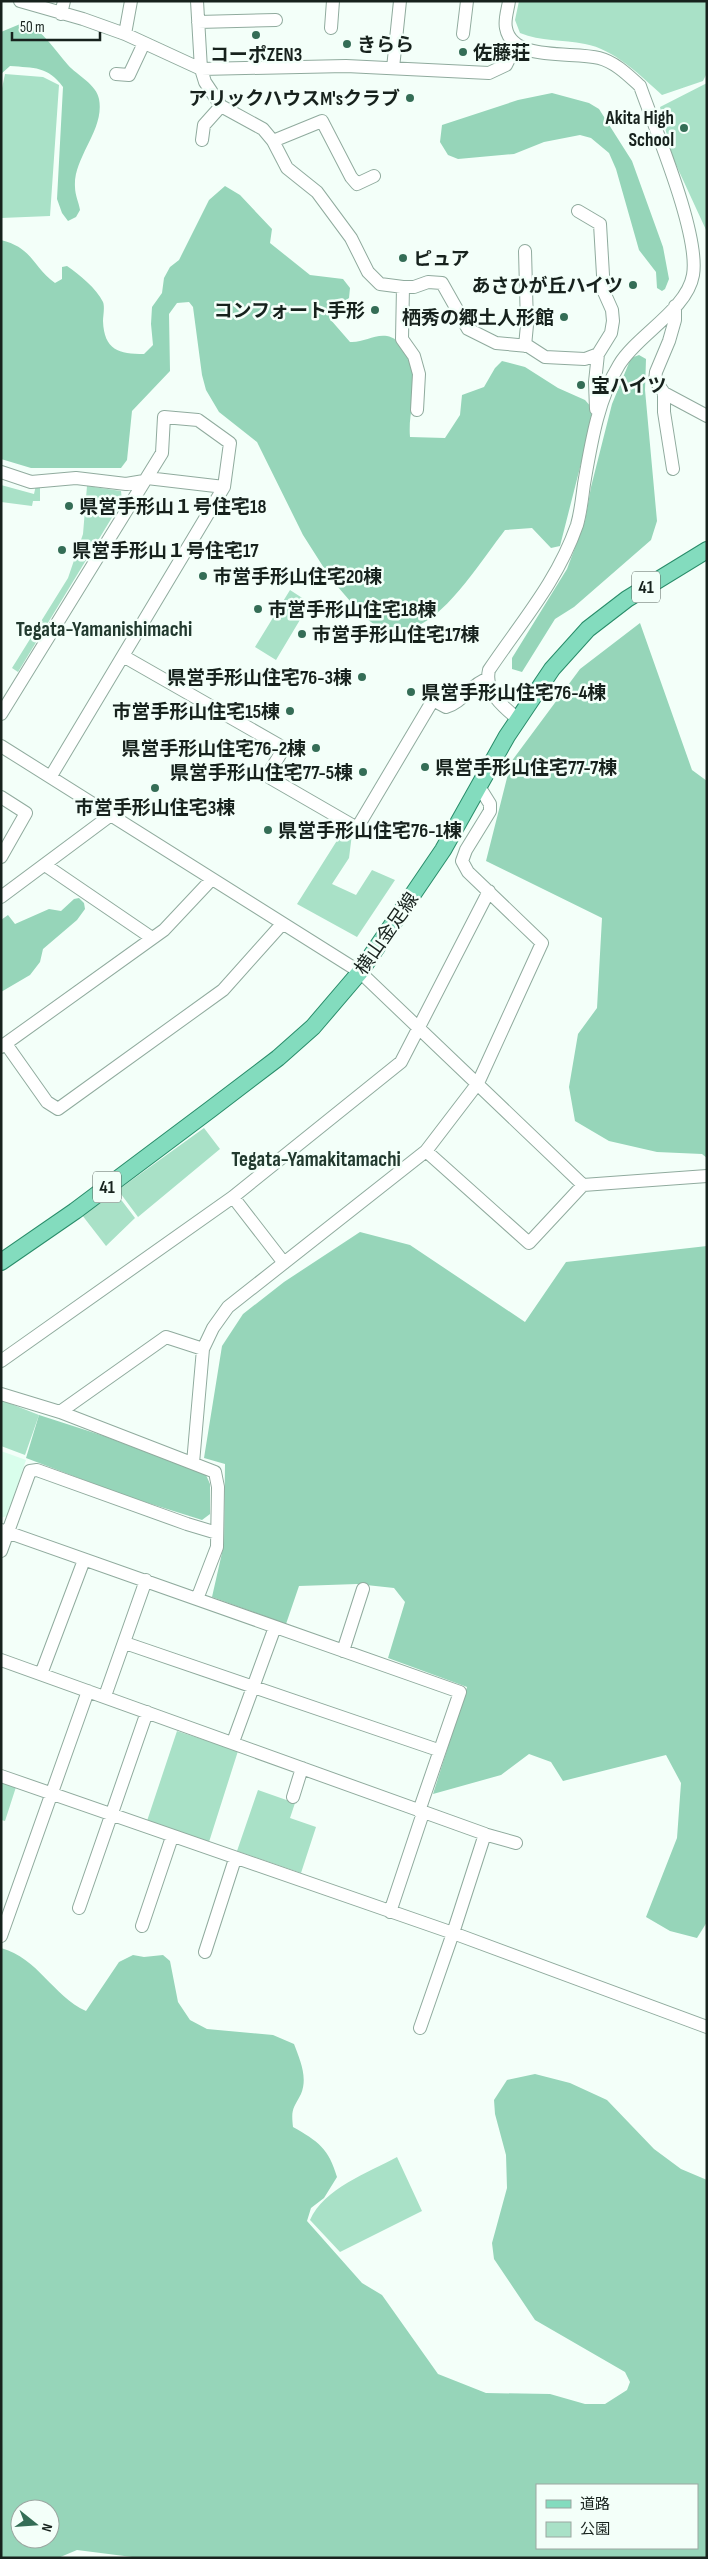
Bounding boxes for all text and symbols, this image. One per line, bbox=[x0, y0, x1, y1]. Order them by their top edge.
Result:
scale bar bbox=[12, 10, 100, 42]
text: 50 m bbox=[20, 18, 45, 37]
marker: コーポZEN3 bbox=[250, 29, 262, 41]
place label: きらら bbox=[357, 34, 414, 57]
marker: きらら bbox=[341, 38, 353, 50]
place label: 佐藤荘 bbox=[473, 42, 530, 65]
place label: コーポZEN3 bbox=[210, 44, 302, 67]
marker: 佐藤荘 bbox=[457, 46, 469, 58]
place label: アリックハウスM'sクラブ bbox=[188, 88, 400, 111]
marker: アリックハウスM'sクラブ bbox=[404, 92, 416, 104]
place label: Akita High School bbox=[604, 107, 674, 152]
marker: Akita High School bbox=[678, 122, 690, 134]
place label: ピュア bbox=[413, 248, 470, 271]
marker: ピュア bbox=[397, 252, 409, 264]
place label: あさひが丘ハイツ bbox=[471, 275, 623, 298]
marker: あさひが丘ハイツ bbox=[627, 279, 639, 291]
place label: コンフォート手形 bbox=[214, 300, 365, 323]
marker: コンフォート手形 bbox=[369, 304, 381, 316]
place label: 栖秀の郷土人形館 bbox=[402, 307, 554, 330]
marker: 栖秀の郷土人形館 bbox=[558, 311, 570, 323]
place label: 宝ハイツ bbox=[591, 375, 667, 398]
marker: 宝ハイツ bbox=[575, 379, 587, 391]
place label: 県営手形山１号住宅18 bbox=[79, 496, 266, 519]
marker: 県営手形山１号住宅18 bbox=[63, 500, 75, 512]
place label: 県営手形山１号住宅17 bbox=[72, 540, 259, 563]
marker: 県営手形山１号住宅17 bbox=[56, 544, 68, 556]
place label: 市営手形山住宅20棟 bbox=[213, 566, 382, 589]
marker: 市営手形山住宅20棟 bbox=[197, 570, 209, 582]
road number: 41 bbox=[632, 572, 660, 602]
place label: 市営手形山住宅18棟 bbox=[268, 599, 436, 622]
marker: 市営手形山住宅18棟 bbox=[252, 603, 264, 615]
district label: Tegata-Yamanishimachi bbox=[16, 617, 192, 642]
place label: 市営手形山住宅17棟 bbox=[312, 624, 480, 647]
marker: 市営手形山住宅17棟 bbox=[296, 628, 308, 640]
place label: 県営手形山住宅76-3棟 bbox=[167, 667, 352, 690]
marker: 県営手形山住宅76-3棟 bbox=[356, 671, 368, 683]
place label: 県営手形山住宅76-4棟 bbox=[421, 682, 606, 705]
marker: 県営手形山住宅76-4棟 bbox=[405, 686, 417, 698]
place label: 市営手形山住宅15棟 bbox=[112, 701, 280, 724]
marker: 市営手形山住宅15棟 bbox=[284, 705, 296, 717]
place label: 県営手形山住宅76-2棟 bbox=[121, 738, 306, 761]
marker: 県営手形山住宅76-2棟 bbox=[310, 742, 322, 754]
place label: 県営手形山住宅77-7棟 bbox=[435, 757, 617, 780]
marker: 県営手形山住宅77-7棟 bbox=[419, 761, 431, 773]
place label: 県営手形山住宅77-5棟 bbox=[170, 762, 353, 785]
marker: 県営手形山住宅77-5棟 bbox=[357, 766, 369, 778]
marker: 市営手形山住宅3棟 bbox=[149, 782, 161, 794]
place label: 市営手形山住宅3棟 bbox=[75, 797, 235, 820]
place label: 県営手形山住宅76-1棟 bbox=[278, 820, 462, 843]
marker: 県営手形山住宅76-1棟 bbox=[262, 824, 274, 836]
street label: 横山金足線 bbox=[351, 888, 424, 979]
district label: Tegata-Yamakitamachi bbox=[231, 1147, 401, 1172]
road number: 41 bbox=[93, 1172, 121, 1202]
legend bbox=[536, 2484, 698, 2549]
text: 道路 bbox=[580, 2495, 610, 2514]
north arrow bbox=[10, 2499, 60, 2549]
text: 公園 bbox=[580, 2520, 610, 2539]
text: N bbox=[38, 2522, 56, 2534]

